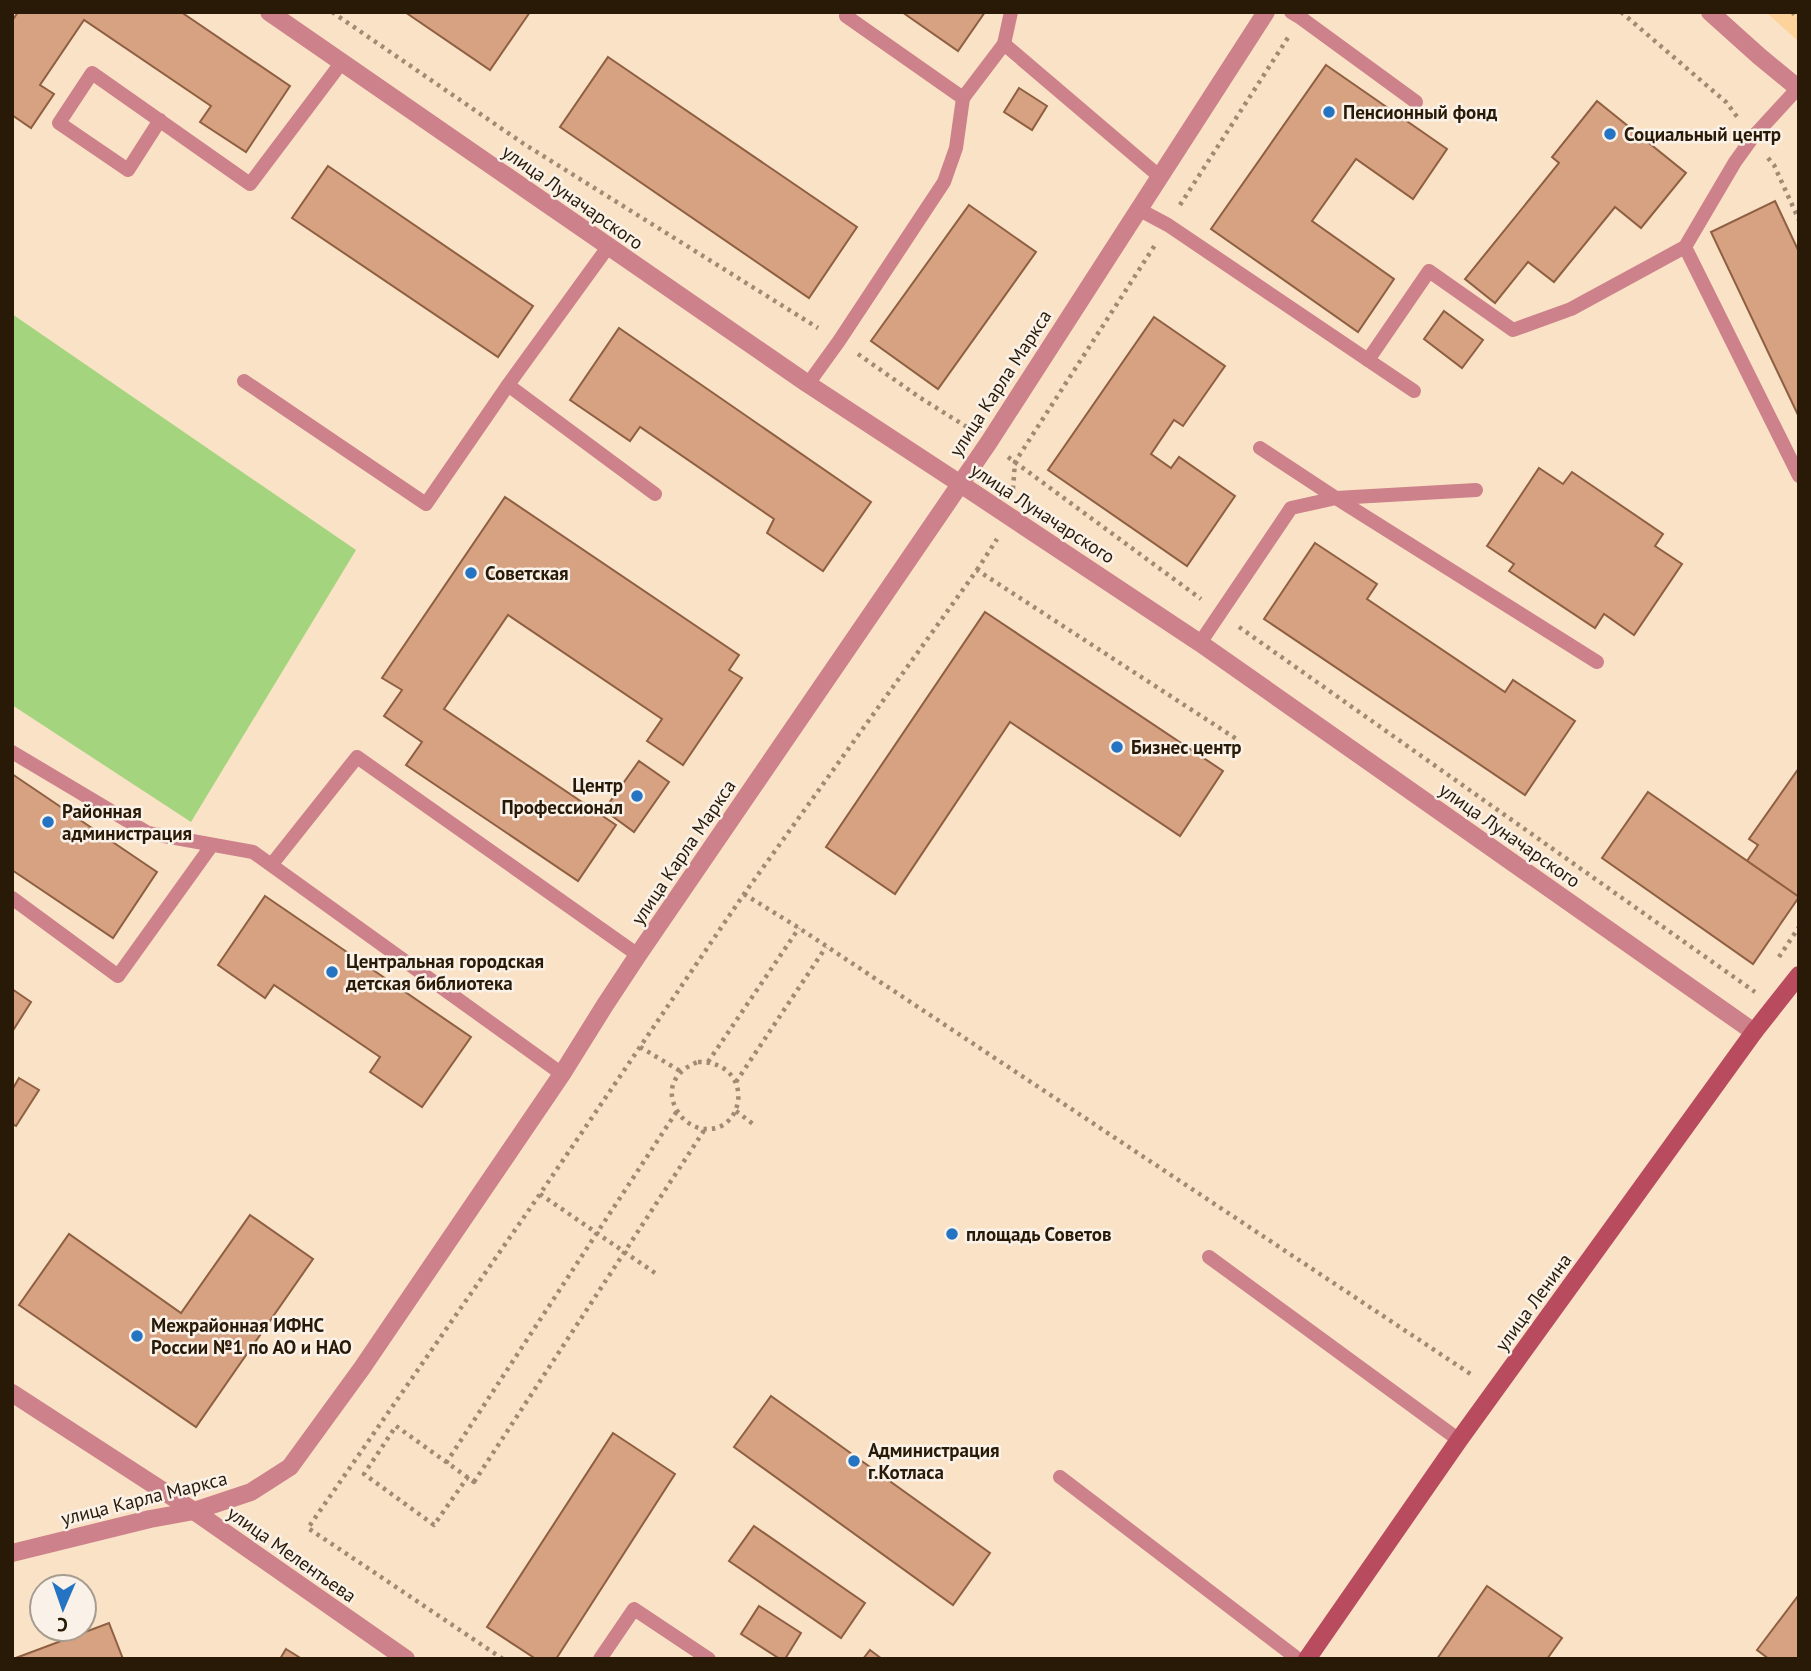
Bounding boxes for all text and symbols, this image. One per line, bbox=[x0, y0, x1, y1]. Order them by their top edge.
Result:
place label: Пенсионный фонд bbox=[1343, 100, 1497, 124]
marker: Пенсионный фонд bbox=[1321, 104, 1337, 120]
place label: Социальный центр bbox=[1624, 122, 1781, 146]
marker: Социальный центр bbox=[1602, 126, 1618, 142]
street label: улица Луначарского bbox=[498, 139, 648, 255]
street label: улица Карла Маркса bbox=[944, 305, 1056, 461]
street label: улица Луначарского bbox=[966, 457, 1120, 569]
place label: Советская bbox=[485, 561, 569, 585]
marker: Советская bbox=[463, 565, 479, 581]
place label: Бизнес центр bbox=[1131, 735, 1242, 759]
marker: Бизнес центр bbox=[1109, 739, 1125, 755]
place label: Центр Профессионал bbox=[501, 773, 623, 819]
street label: улица Карла Маркса bbox=[625, 775, 741, 929]
street label: улица Луначарского bbox=[1435, 777, 1585, 893]
marker: Центр Профессионал bbox=[629, 788, 645, 804]
place label: Районная администрация bbox=[62, 799, 192, 845]
marker: Районная администрация bbox=[40, 814, 56, 830]
place label: Центральная городская детская библиотека bbox=[345, 949, 544, 995]
marker: Центральная городская детская библиотека bbox=[324, 964, 340, 980]
place label: площадь Советов bbox=[966, 1222, 1111, 1246]
marker: площадь Советов bbox=[944, 1226, 960, 1242]
street label: улица Ленина bbox=[1489, 1248, 1577, 1356]
place label: Межрайонная ИФНС России №1 по АО и НАО bbox=[151, 1313, 352, 1359]
marker: Межрайонная ИФНС России №1 по АО и НАО bbox=[129, 1328, 145, 1344]
place label: Администрация г.Котласа bbox=[868, 1438, 1000, 1484]
marker: Администрация г.Котласа bbox=[846, 1453, 862, 1469]
street label: улица Карла Маркса bbox=[58, 1466, 230, 1530]
street label: улица Мелентьева bbox=[223, 1501, 361, 1607]
north arrow bbox=[28, 1573, 98, 1643]
text: С bbox=[56, 1613, 68, 1637]

